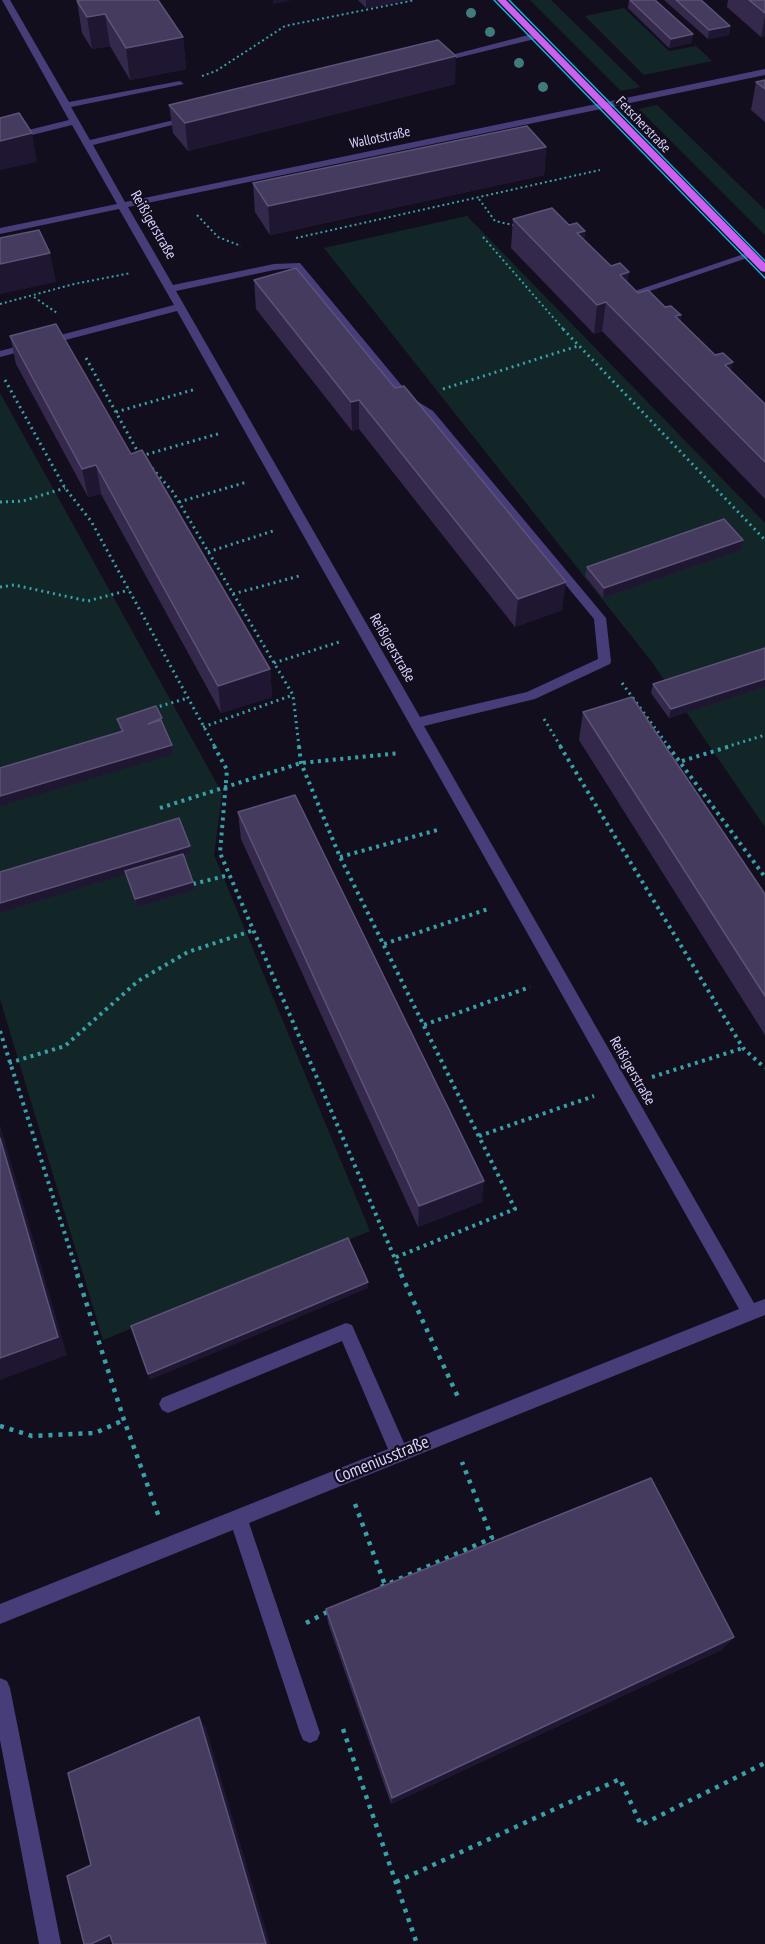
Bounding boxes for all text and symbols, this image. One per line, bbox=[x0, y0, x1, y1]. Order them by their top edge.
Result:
street label: Fetscherstraße bbox=[612, 93, 674, 157]
street label: Wallotstraße bbox=[348, 123, 412, 153]
street label: Reißigerstraße bbox=[126, 187, 180, 263]
street label: Reißigerstraße bbox=[365, 610, 419, 686]
street label: Reißigerstraße bbox=[605, 1033, 659, 1109]
street label: Comeniusstraße bbox=[332, 1431, 432, 1489]

